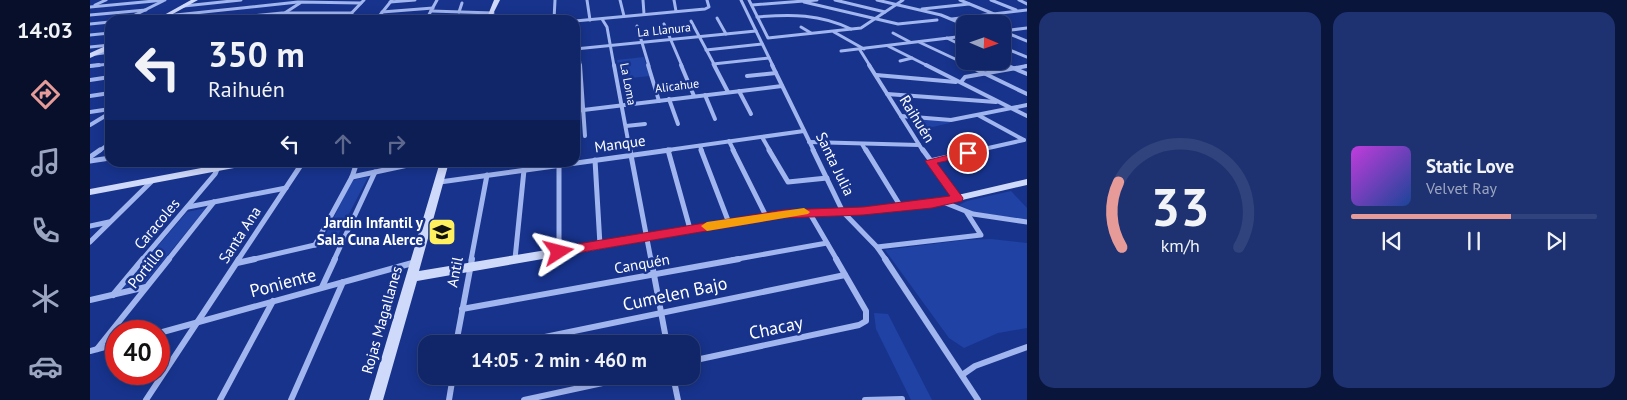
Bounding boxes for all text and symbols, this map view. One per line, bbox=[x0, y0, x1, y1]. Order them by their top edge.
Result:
north arrow bbox=[956, 15, 1011, 70]
map controls bbox=[956, 15, 1011, 70]
text: 14:03 bbox=[17, 16, 73, 44]
street label: La Llanura bbox=[636, 19, 692, 40]
text: 350 m bbox=[208, 31, 305, 77]
icon: left bbox=[125, 35, 190, 100]
street label: La Loma bbox=[617, 61, 640, 106]
text: Raihuén bbox=[208, 75, 285, 103]
street label: Alicahue bbox=[654, 75, 700, 96]
icon: directions bbox=[28, 77, 63, 112]
street label: Raihuén bbox=[895, 91, 939, 146]
street label: Santa Julia bbox=[812, 129, 859, 199]
icon: left bbox=[276, 130, 304, 158]
icon: ahead bbox=[329, 130, 357, 158]
icon: right bbox=[382, 130, 410, 158]
street label: Manque bbox=[593, 131, 647, 156]
pin bbox=[947, 132, 989, 174]
icon: arrive bbox=[954, 139, 982, 167]
icon: music bbox=[28, 145, 63, 180]
text: Static Love bbox=[1426, 154, 1514, 178]
text: 33 bbox=[1151, 173, 1209, 240]
text: Velvet Ray bbox=[1426, 178, 1497, 198]
street label: Caracoles bbox=[130, 194, 184, 253]
street label: Santa Ana bbox=[214, 203, 265, 267]
icon: phone bbox=[28, 213, 63, 248]
place label: Jardin Infantil y Sala Cuna Alerce bbox=[317, 213, 424, 249]
school or university icon: Jardin Infantil y Sala Cuna Alerce bbox=[427, 217, 457, 247]
position arrow bbox=[532, 225, 584, 277]
icon: previous bbox=[1378, 227, 1406, 255]
icon: pause bbox=[1460, 227, 1488, 255]
icon: next bbox=[1542, 227, 1570, 255]
text: km/h bbox=[1160, 234, 1200, 257]
street label: Portillo bbox=[123, 243, 168, 292]
street label: Canquén bbox=[613, 249, 671, 278]
street label: Antil bbox=[442, 255, 467, 289]
street label: Poniente bbox=[247, 263, 319, 302]
street label: Rojas Magallanes bbox=[357, 264, 406, 376]
street label: Cumelen Bajo bbox=[620, 271, 729, 316]
icon: climate bbox=[28, 281, 63, 316]
street label: Chacay bbox=[747, 310, 806, 344]
speed limit sign: 40 bbox=[105, 320, 170, 385]
text: 14:05 · 2 min · 460 m bbox=[471, 348, 647, 372]
icon: car bbox=[28, 349, 63, 384]

